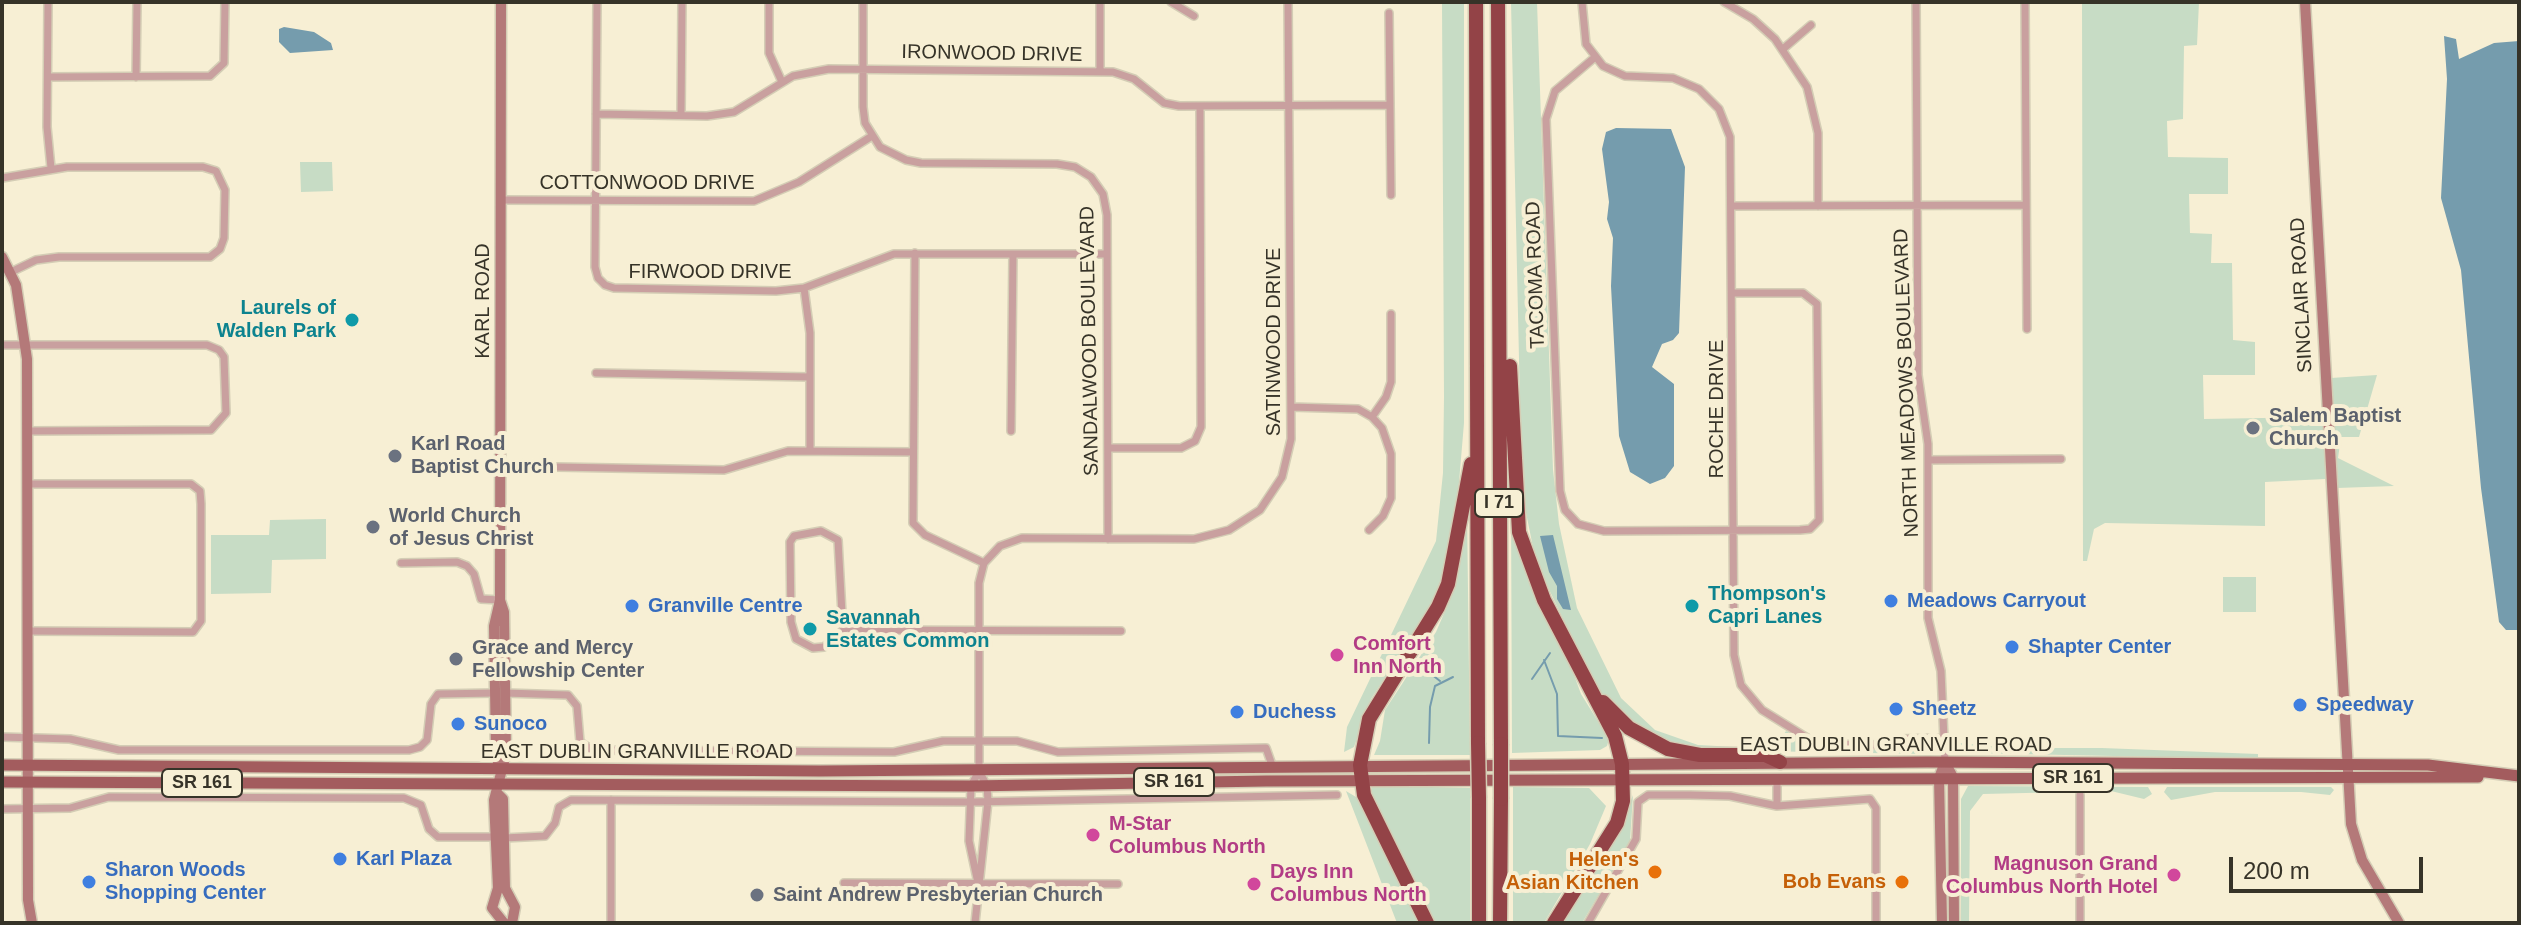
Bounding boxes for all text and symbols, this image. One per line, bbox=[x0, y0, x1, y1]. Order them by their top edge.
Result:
street label: IRONWOOD DRIVE bbox=[901, 40, 1083, 68]
street label: COTTONWOOD DRIVE bbox=[539, 171, 755, 195]
street label: TACOMA ROAD bbox=[1521, 201, 1551, 349]
street label: SANDALWOOD BOULEVARD bbox=[1076, 206, 1104, 476]
street label: SINCLAIR ROAD bbox=[2286, 217, 2318, 373]
street label: NORTH MEADOWS BOULEVARD bbox=[1890, 228, 1924, 538]
street label: KARL ROAD bbox=[471, 243, 495, 359]
street label: SATINWOOD DRIVE bbox=[1262, 248, 1286, 436]
street label: FIRWOOD DRIVE bbox=[629, 260, 791, 284]
place label: Laurels of Walden Park bbox=[217, 296, 336, 343]
marker: Laurels of Walden Park bbox=[343, 311, 361, 329]
street label: ROCHE DRIVE bbox=[1705, 340, 1729, 478]
place label: Salem Baptist Church bbox=[2269, 404, 2401, 451]
marker: Salem Baptist Church bbox=[2244, 419, 2262, 437]
place label: Karl Road Baptist Church bbox=[411, 432, 554, 479]
marker: Karl Road Baptist Church bbox=[386, 447, 404, 465]
road number: I 71 bbox=[1475, 489, 1523, 517]
place label: World Church of Jesus Christ bbox=[389, 504, 533, 551]
marker: World Church of Jesus Christ bbox=[364, 518, 382, 536]
place label: Thompson's Capri Lanes bbox=[1708, 582, 1826, 629]
place label: Meadows Carryout bbox=[1907, 589, 2086, 613]
marker: Meadows Carryout bbox=[1882, 592, 1900, 610]
place label: Granville Centre bbox=[648, 594, 803, 618]
marker: Granville Centre bbox=[623, 597, 641, 615]
marker: Thompson's Capri Lanes bbox=[1683, 597, 1701, 615]
place label: Savannah Estates Common bbox=[826, 606, 989, 653]
marker: Savannah Estates Common bbox=[801, 620, 819, 638]
place label: Comfort Inn North bbox=[1353, 632, 1442, 679]
place label: Shapter Center bbox=[2028, 635, 2171, 659]
place label: Grace and Mercy Fellowship Center bbox=[472, 636, 644, 683]
marker: Shapter Center bbox=[2003, 638, 2021, 656]
marker: Comfort Inn North bbox=[1328, 646, 1346, 664]
marker: Grace and Mercy Fellowship Center bbox=[447, 650, 465, 668]
place label: Speedway bbox=[2316, 693, 2414, 717]
marker: Speedway bbox=[2291, 696, 2309, 714]
place label: Sheetz bbox=[1912, 697, 1976, 721]
place label: Duchess bbox=[1253, 700, 1336, 724]
marker: Sheetz bbox=[1887, 700, 1905, 718]
marker: Duchess bbox=[1228, 703, 1246, 721]
place label: Sunoco bbox=[474, 712, 547, 736]
marker: Sunoco bbox=[449, 715, 467, 733]
street label: EAST DUBLIN GRANVILLE ROAD bbox=[1740, 733, 2052, 757]
street label: EAST DUBLIN GRANVILLE ROAD bbox=[481, 740, 793, 764]
road number: SR 161 bbox=[2033, 764, 2113, 792]
road number: SR 161 bbox=[1134, 768, 1214, 796]
road number: SR 161 bbox=[162, 769, 242, 797]
place label: M-Star Columbus North bbox=[1109, 812, 1266, 859]
marker: M-Star Columbus North bbox=[1084, 826, 1102, 844]
scale bar bbox=[2233, 841, 2427, 891]
place label: Karl Plaza bbox=[356, 847, 452, 871]
place label: Helen's Asian Kitchen bbox=[1506, 848, 1639, 895]
marker: Karl Plaza bbox=[331, 850, 349, 868]
place label: Magnuson Grand Columbus North Hotel bbox=[1946, 852, 2158, 899]
text: 200 m bbox=[2243, 857, 2310, 884]
place label: Sharon Woods Shopping Center bbox=[105, 858, 266, 905]
place label: Days Inn Columbus North bbox=[1270, 860, 1427, 907]
marker: Helen's Asian Kitchen bbox=[1646, 863, 1664, 881]
marker: Magnuson Grand Columbus North Hotel bbox=[2165, 866, 2183, 884]
place label: Bob Evans bbox=[1783, 870, 1886, 894]
marker: Sharon Woods Shopping Center bbox=[80, 873, 98, 891]
marker: Bob Evans bbox=[1893, 873, 1911, 891]
marker: Days Inn Columbus North bbox=[1245, 875, 1263, 893]
place label: Saint Andrew Presbyterian Church bbox=[773, 883, 1103, 907]
marker: Saint Andrew Presbyterian Church bbox=[748, 886, 766, 904]

